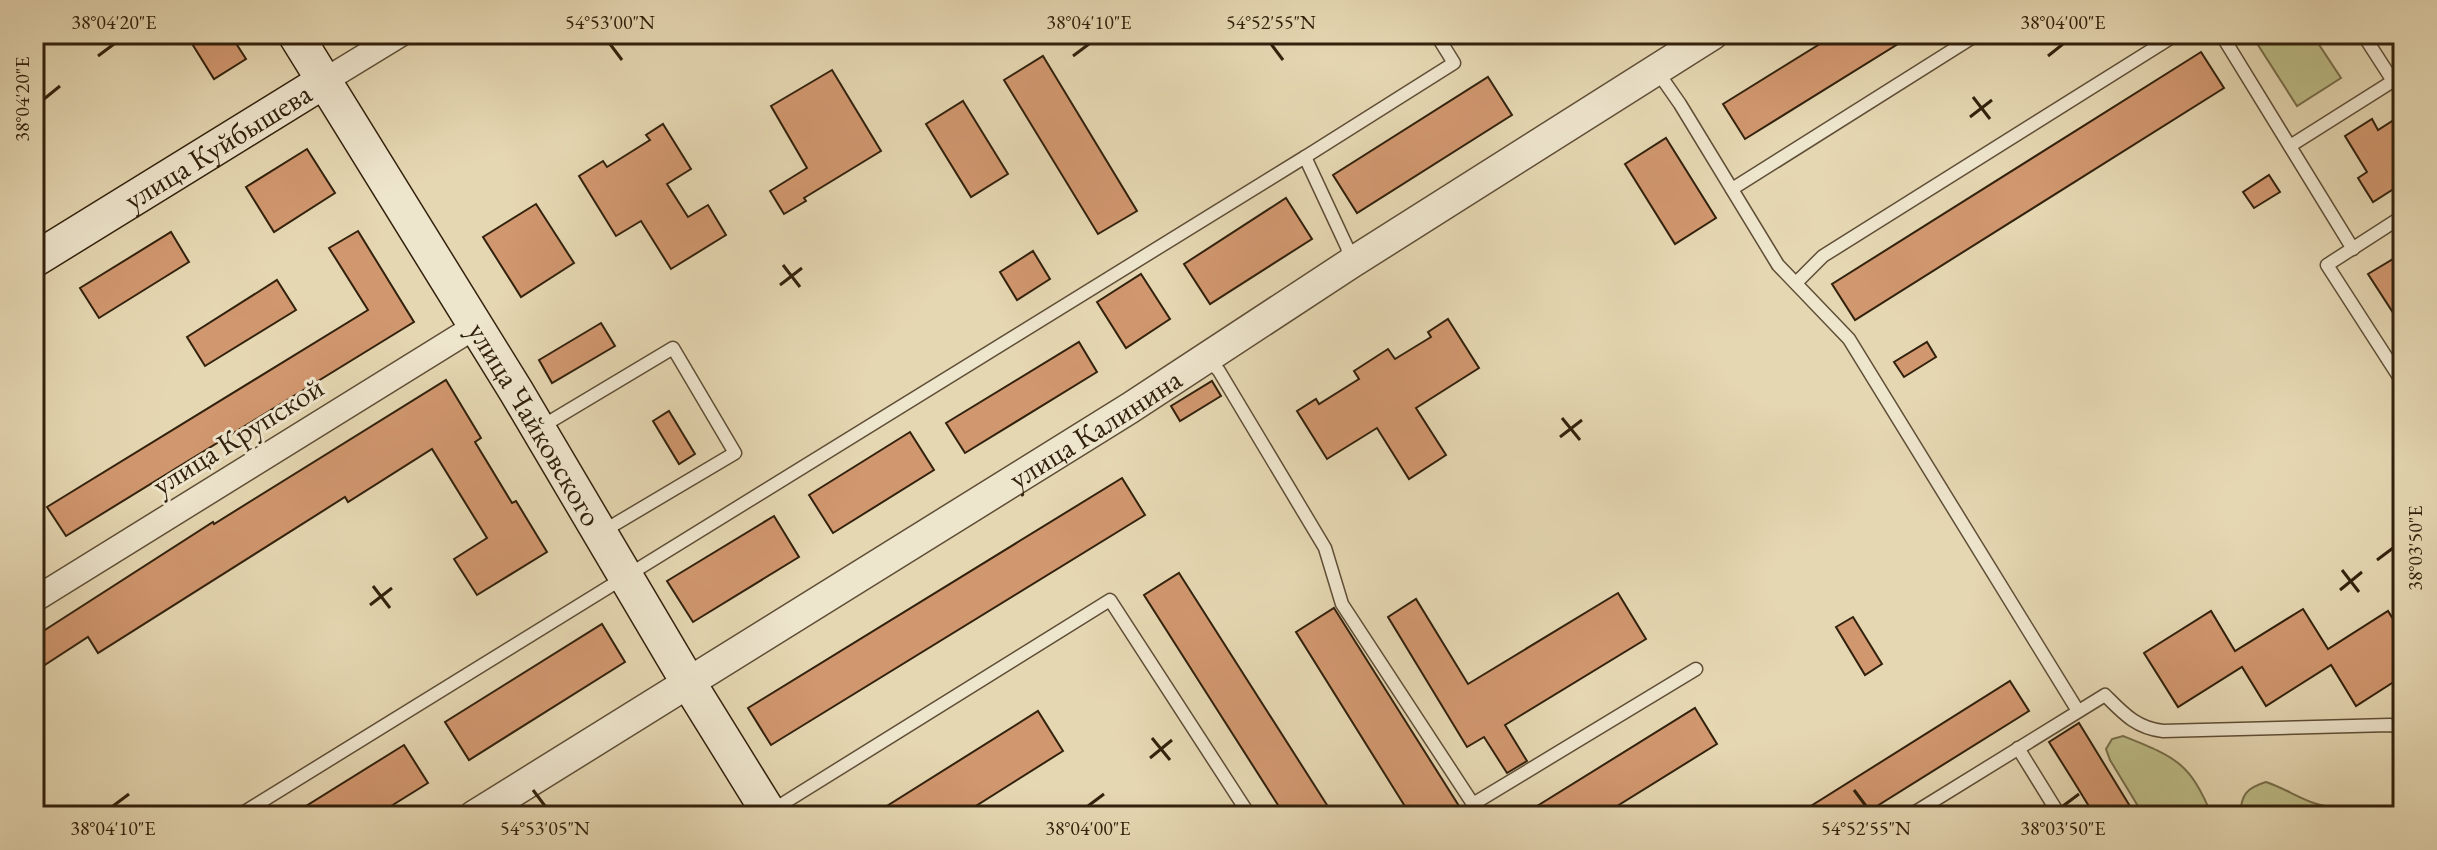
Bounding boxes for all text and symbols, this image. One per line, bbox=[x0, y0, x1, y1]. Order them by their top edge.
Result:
text: 38°04'20"E bbox=[71, 9, 157, 35]
text: 54°53'00"N bbox=[565, 9, 655, 35]
text: 38°04'10"E bbox=[1046, 9, 1132, 35]
text: 54°52'55"N bbox=[1226, 9, 1316, 35]
text: 38°04'00"E bbox=[2020, 9, 2106, 35]
text: 38°04'20"E bbox=[9, 56, 35, 142]
street label: улица Куйбышева bbox=[116, 73, 319, 219]
street label: улица Чайковского bbox=[459, 314, 612, 533]
street label: улица Калинина bbox=[1001, 359, 1189, 498]
street label: улица Крупской bbox=[145, 367, 331, 504]
text: 38°03'50"E bbox=[2402, 505, 2428, 591]
text: 38°04'10"E bbox=[70, 815, 156, 841]
text: 54°53'05"N bbox=[500, 815, 590, 841]
text: 38°04'00"E bbox=[1045, 815, 1131, 841]
text: 54°52'55"N bbox=[1821, 815, 1911, 841]
text: 38°03'50"E bbox=[2020, 815, 2106, 841]

